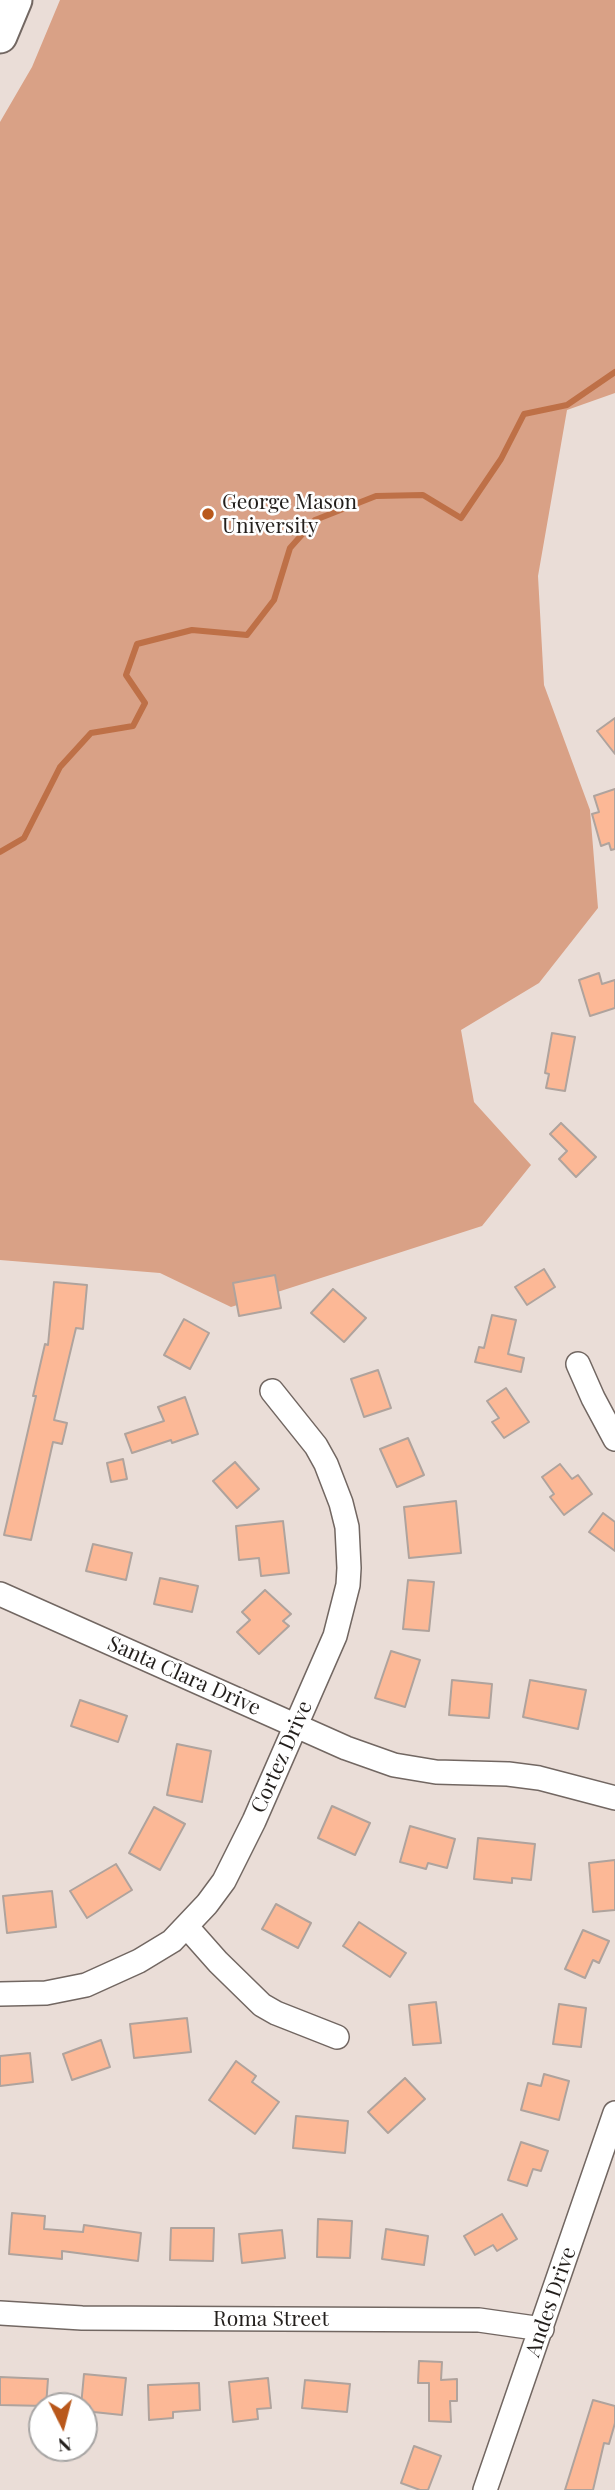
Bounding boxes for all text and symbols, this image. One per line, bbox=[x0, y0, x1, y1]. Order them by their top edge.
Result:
place label: George Mason University bbox=[222, 489, 357, 539]
marker: George Mason University bbox=[200, 506, 216, 522]
street label: Santa Clara Drive bbox=[104, 1631, 264, 1721]
street label: Cortez Drive bbox=[246, 1697, 318, 1817]
street label: Andes Drive bbox=[520, 2244, 582, 2360]
street label: Roma Street bbox=[213, 2306, 329, 2332]
north arrow bbox=[28, 2392, 98, 2462]
text: N bbox=[57, 2432, 73, 2460]

